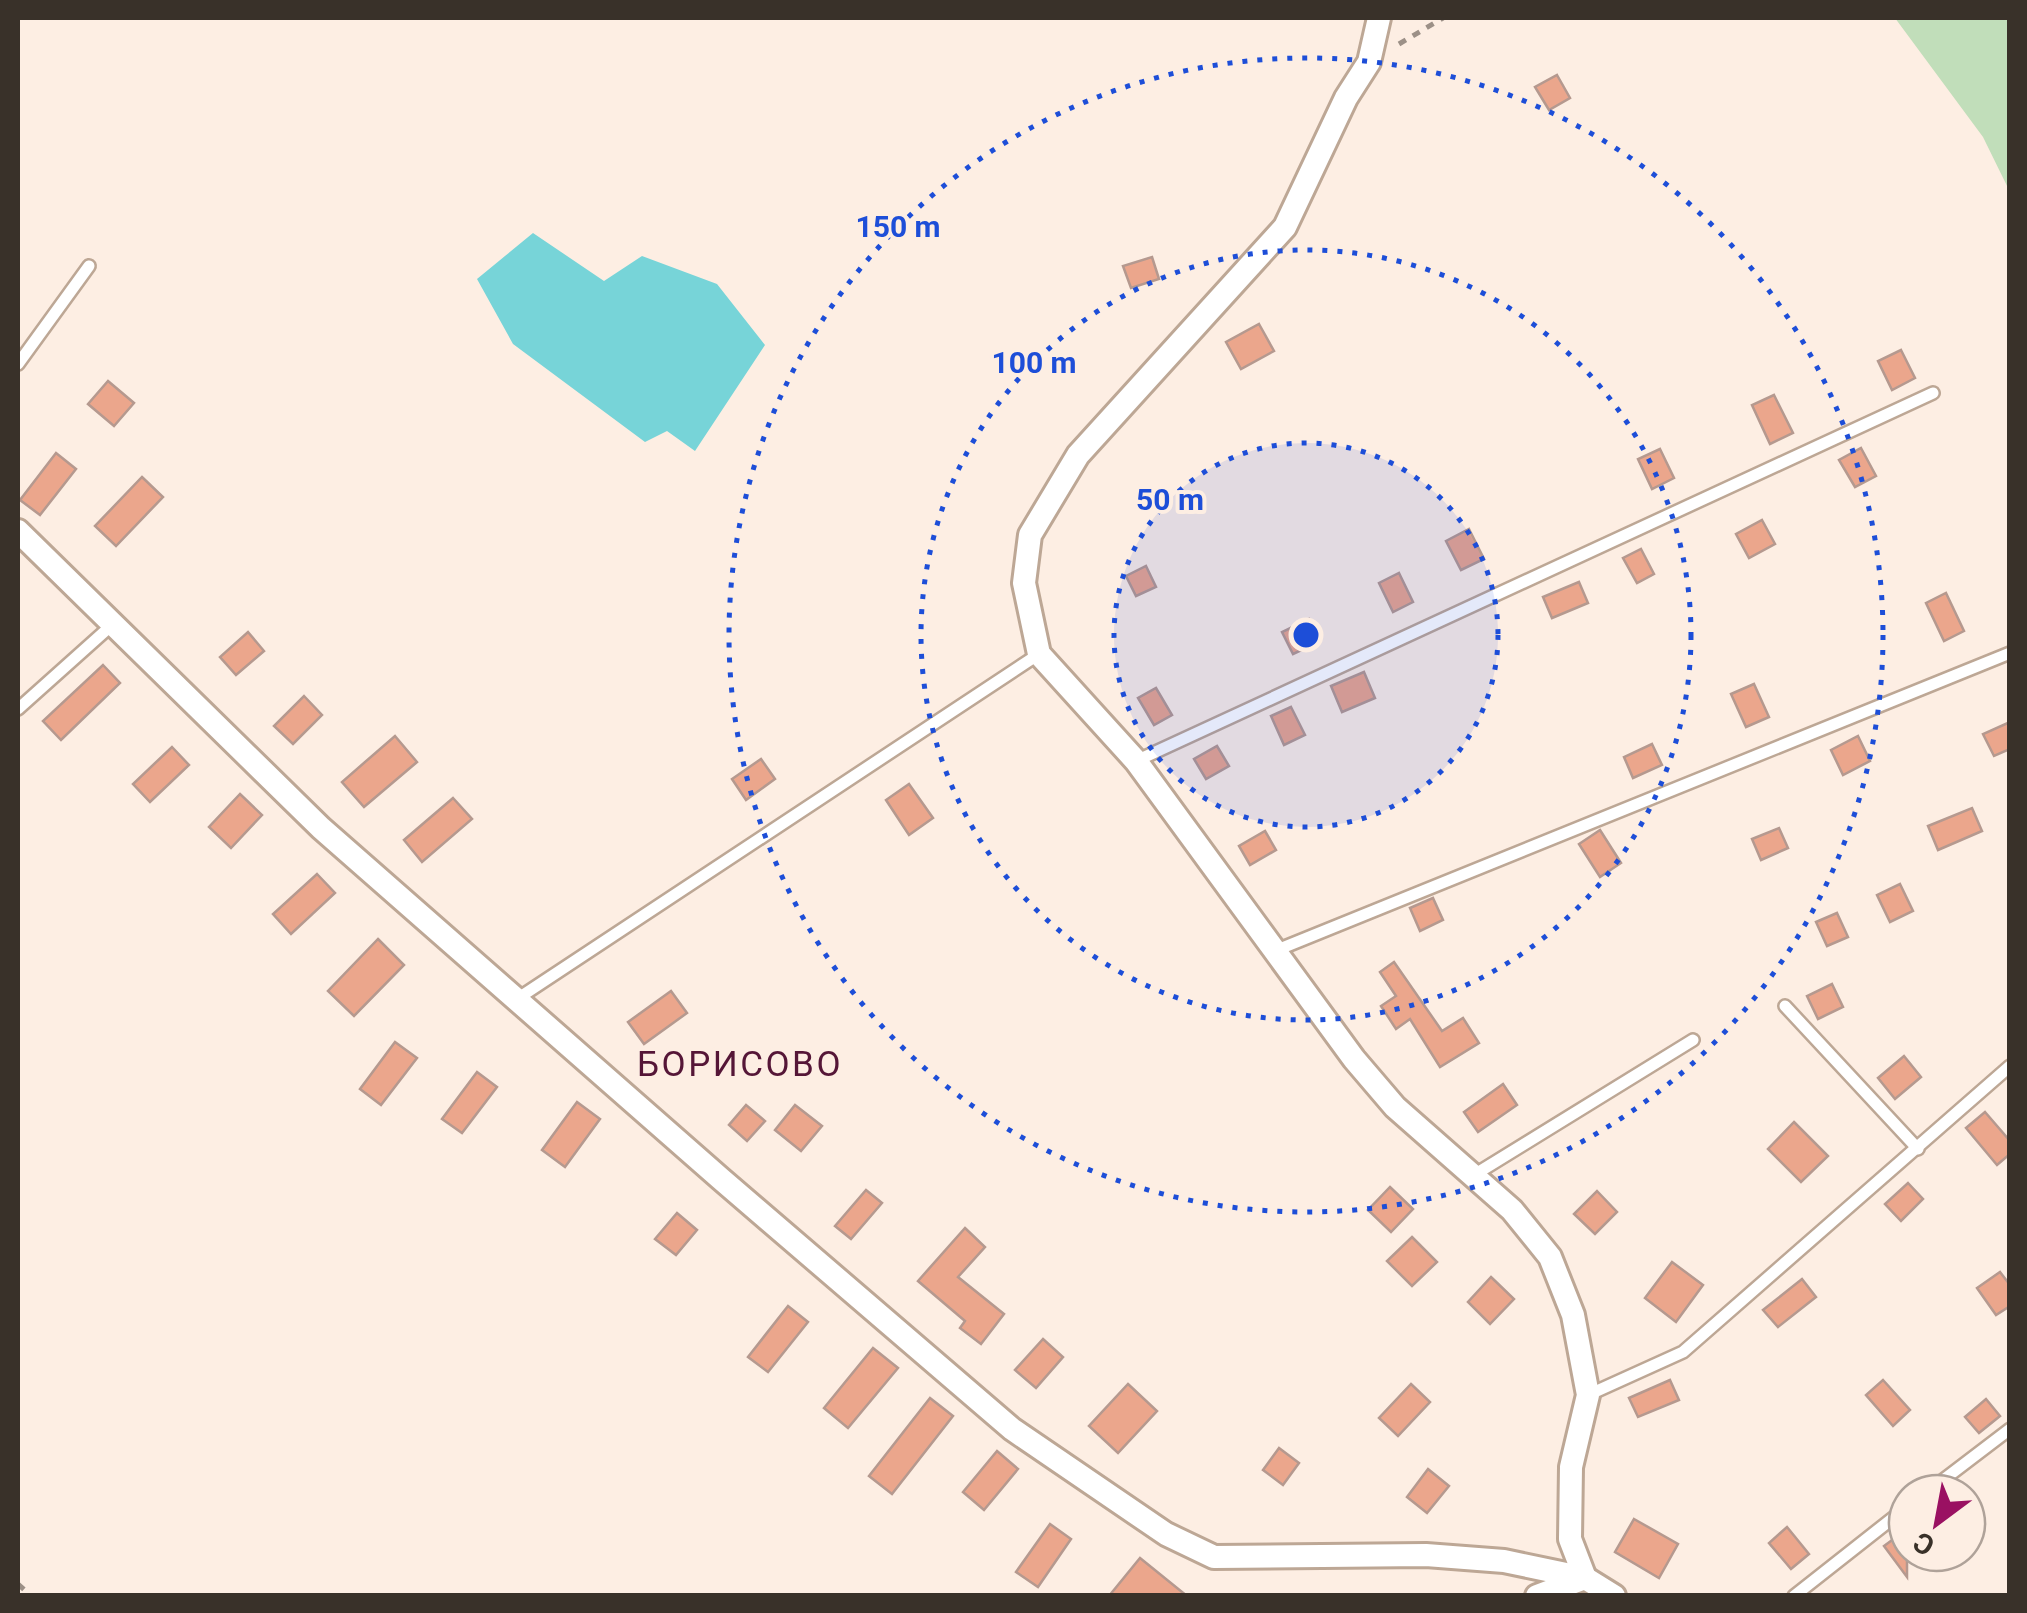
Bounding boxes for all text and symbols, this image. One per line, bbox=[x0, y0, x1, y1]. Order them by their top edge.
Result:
text: 150 m bbox=[855, 209, 941, 244]
text: 100 m bbox=[991, 345, 1077, 380]
text: 50 m bbox=[1136, 482, 1204, 517]
centre of rings bbox=[1288, 617, 1324, 653]
district label: БОРИСОВО bbox=[637, 1044, 843, 1085]
north arrow bbox=[1887, 1473, 1987, 1573]
text: С bbox=[1908, 1525, 1941, 1563]

